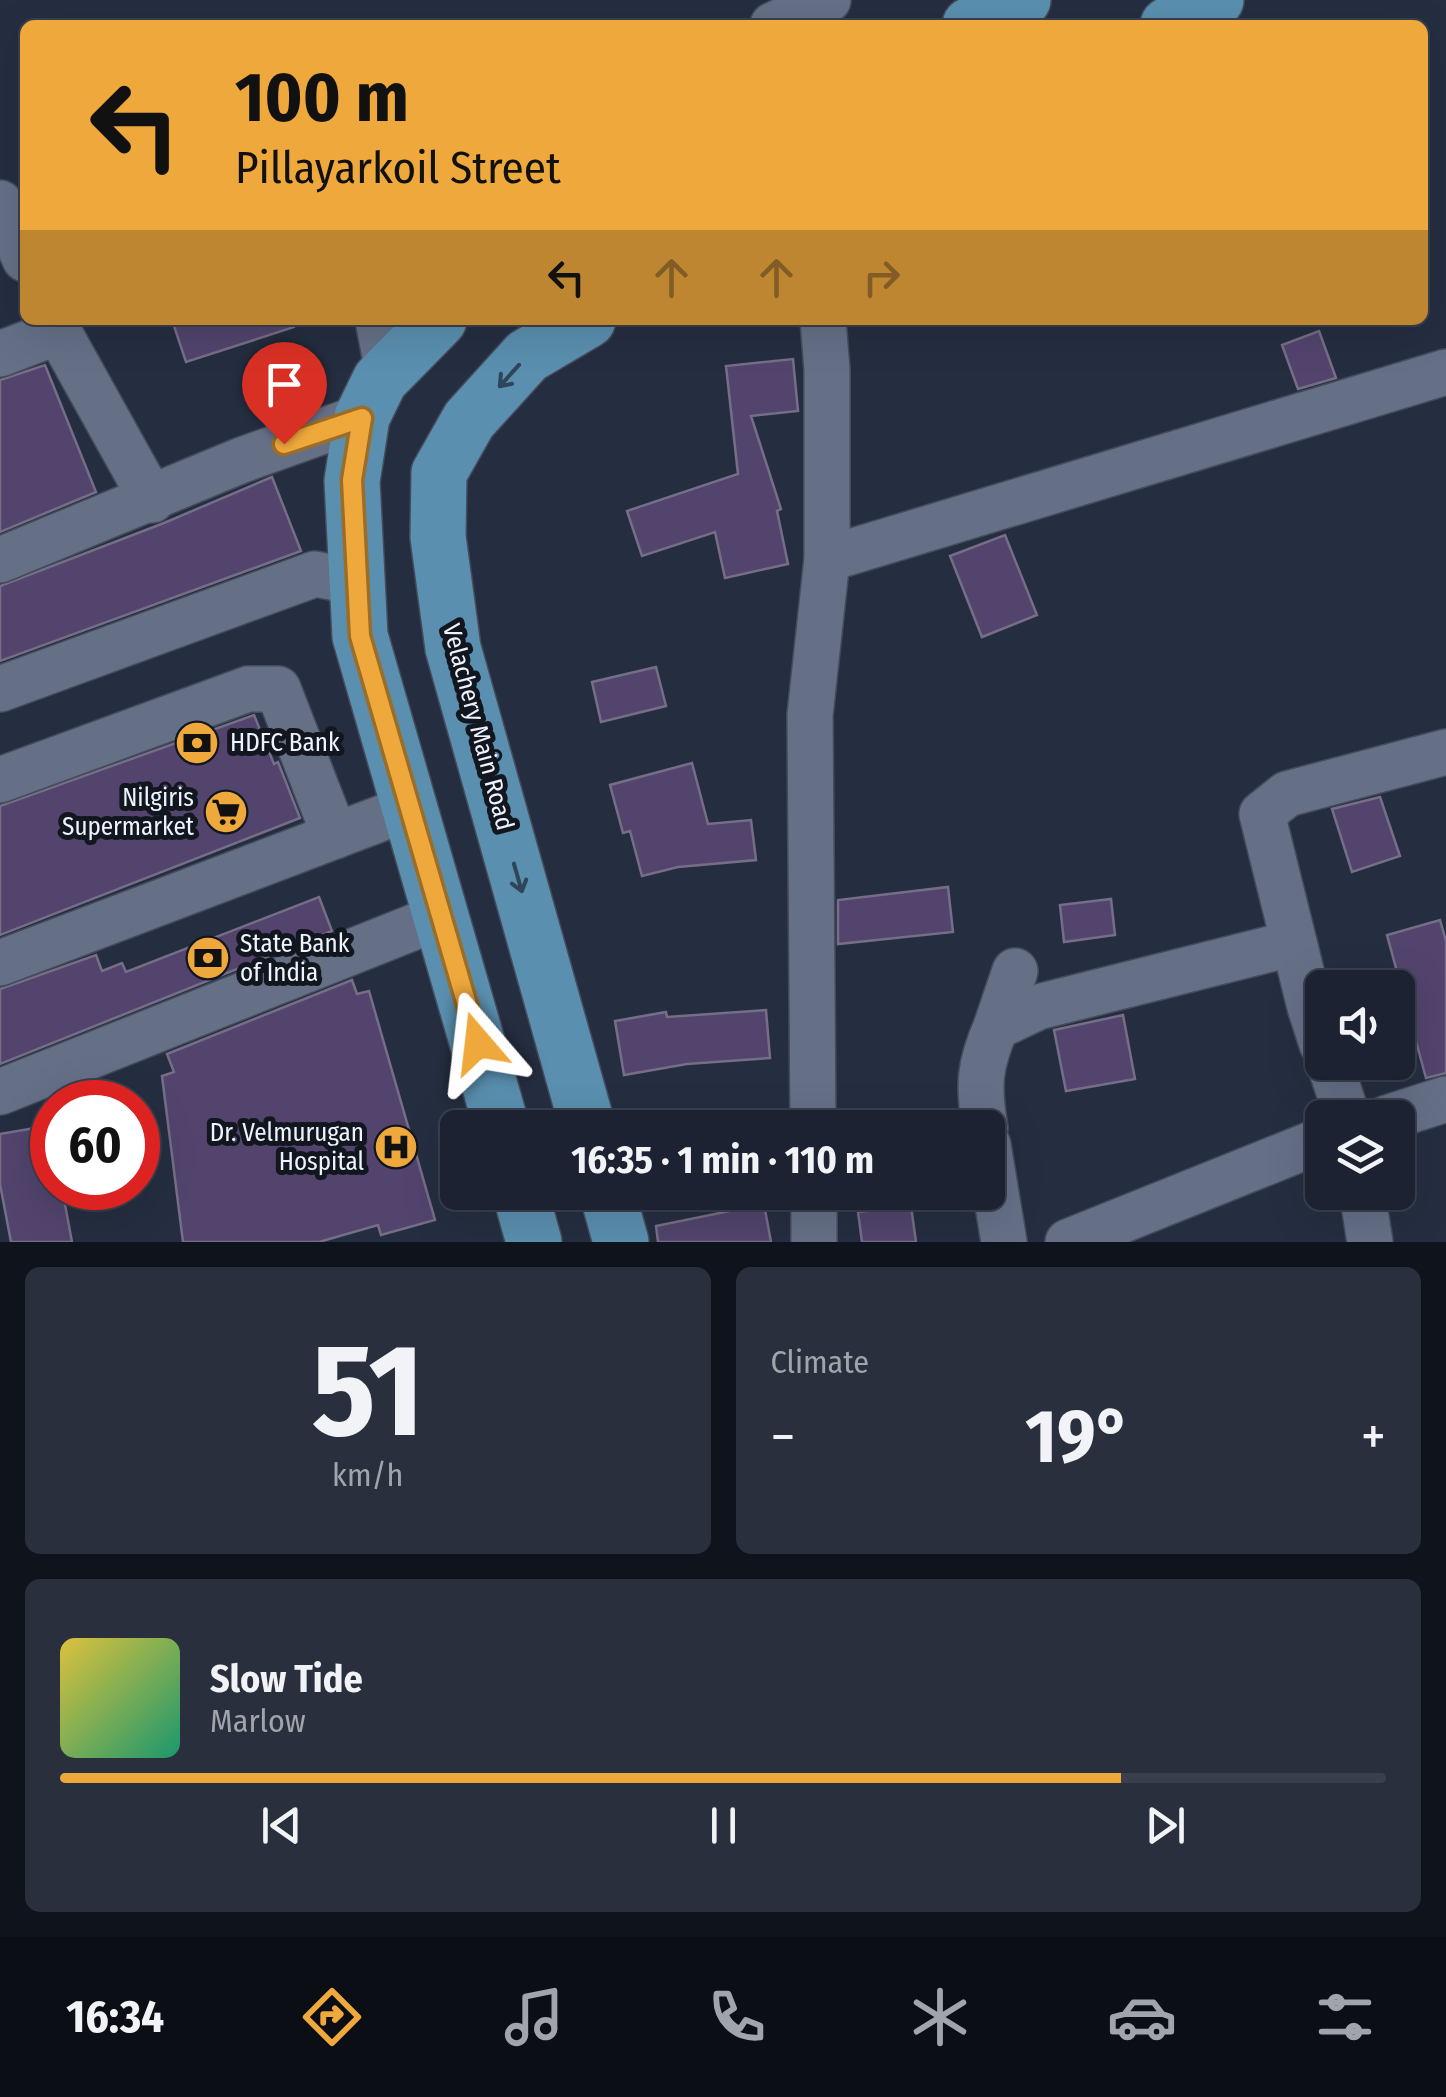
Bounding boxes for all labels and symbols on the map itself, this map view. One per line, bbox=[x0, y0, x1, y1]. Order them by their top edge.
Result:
pin bbox=[242, 342, 327, 445]
one-way arrow bbox=[498, 363, 521, 388]
street label: Velachery Main Road bbox=[436, 621, 520, 833]
bank icon: HDFC Bank bbox=[174, 720, 220, 766]
place label: HDFC Bank bbox=[230, 728, 340, 758]
place label: Nilgiris Supermarket bbox=[62, 783, 195, 842]
supermarket icon: Nilgiris Supermarket bbox=[203, 789, 249, 835]
one-way arrow bbox=[509, 862, 528, 893]
place label: State Bank of India bbox=[240, 929, 350, 988]
bank icon: State Bank of India bbox=[185, 935, 231, 981]
position arrow bbox=[426, 991, 530, 1095]
speed limit sign: 60 bbox=[30, 1080, 160, 1210]
place label: Dr. Velmurugan Hospital bbox=[210, 1118, 364, 1177]
hospital icon: Dr. Velmurugan Hospital bbox=[373, 1124, 419, 1170]

